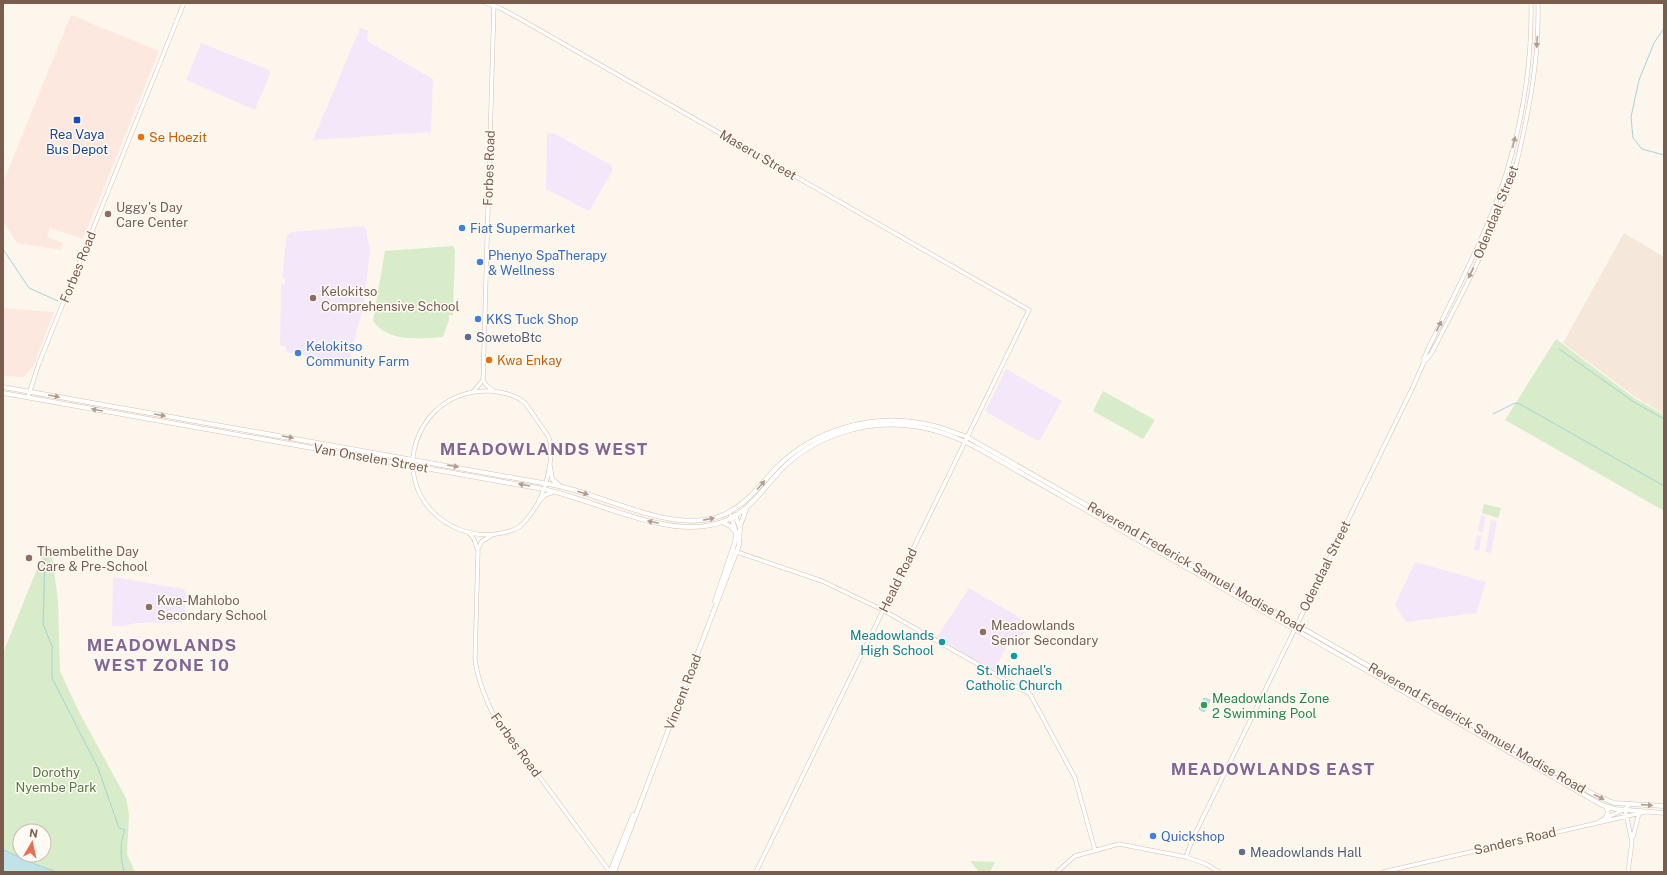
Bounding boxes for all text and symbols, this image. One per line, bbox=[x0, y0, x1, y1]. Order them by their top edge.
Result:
one-way arrow bbox=[1533, 36, 1540, 48]
marker: Rea Vaya Bus Depot bbox=[72, 115, 82, 125]
place label: Rea Vaya Bus Depot bbox=[46, 127, 108, 157]
street label: Maseru Street bbox=[717, 127, 799, 183]
place label: Se Hoezit bbox=[149, 130, 207, 145]
street label: Forbes Road bbox=[480, 130, 498, 206]
marker: Se Hoezit bbox=[136, 132, 146, 142]
one-way arrow bbox=[1512, 135, 1518, 148]
street label: Odendaal Street bbox=[1470, 163, 1522, 261]
place label: Uggy's Day Care Center bbox=[116, 200, 188, 230]
marker: Uggy's Day Care Center bbox=[103, 209, 113, 219]
place label: Fiat Supermarket bbox=[470, 221, 575, 236]
marker: Fiat Supermarket bbox=[457, 223, 467, 233]
street label: Forbes Road bbox=[57, 229, 99, 305]
place label: Phenyo SpaTherapy & Wellness bbox=[488, 248, 607, 278]
marker: Phenyo SpaTherapy & Wellness bbox=[475, 257, 485, 267]
one-way arrow bbox=[1468, 267, 1475, 279]
place label: Kelokitso Comprehensive School bbox=[321, 284, 459, 314]
marker: Kelokitso Comprehensive School bbox=[308, 293, 318, 303]
place label: KKS Tuck Shop bbox=[486, 312, 579, 327]
marker: KKS Tuck Shop bbox=[473, 314, 483, 324]
one-way arrow bbox=[1436, 321, 1442, 332]
place label: SowetoBtc bbox=[476, 330, 542, 345]
marker: SowetoBtc bbox=[463, 332, 473, 342]
place label: Kelokitso Community Farm bbox=[306, 339, 409, 369]
marker: Kelokitso Community Farm bbox=[293, 348, 303, 358]
place label: Kwa Enkay bbox=[497, 353, 562, 368]
marker: Kwa Enkay bbox=[484, 355, 494, 365]
one-way arrow bbox=[48, 394, 61, 400]
one-way arrow bbox=[91, 406, 103, 412]
one-way arrow bbox=[154, 412, 166, 418]
one-way arrow bbox=[282, 434, 294, 440]
district label: MEADOWLANDS WEST bbox=[440, 439, 648, 459]
street label: Van Onselen Street bbox=[312, 441, 430, 475]
one-way arrow bbox=[447, 463, 459, 469]
one-way arrow bbox=[757, 479, 766, 490]
one-way arrow bbox=[518, 482, 530, 488]
one-way arrow bbox=[577, 490, 589, 496]
street label: Reverend Frederick Samuel Modise Road bbox=[1085, 498, 1307, 636]
one-way arrow bbox=[703, 516, 715, 522]
one-way arrow bbox=[647, 518, 659, 524]
street label: Odendaal Street bbox=[1297, 518, 1353, 614]
place label: Thembelithe Day Care & Pre-School bbox=[37, 544, 148, 574]
street label: Heald Road bbox=[876, 545, 920, 615]
marker: Thembelithe Day Care & Pre-School bbox=[24, 553, 34, 563]
place label: Kwa-Mahlobo Secondary School bbox=[157, 593, 267, 623]
marker: Kwa-Mahlobo Secondary School bbox=[144, 602, 154, 612]
place label: Meadowlands Senior Secondary bbox=[991, 618, 1099, 648]
marker: Meadowlands Senior Secondary bbox=[978, 627, 988, 637]
place label: Meadowlands High School bbox=[850, 628, 934, 658]
district label: MEADOWLANDS WEST ZONE 10 bbox=[87, 635, 237, 675]
marker: Meadowlands High School bbox=[937, 637, 947, 647]
marker: St. Michael's Catholic Church bbox=[1009, 651, 1019, 661]
street label: Vincent Road bbox=[662, 652, 704, 732]
street label: Reverend Frederick Samuel Modise Road bbox=[1366, 659, 1588, 797]
place label: St. Michael's Catholic Church bbox=[966, 663, 1062, 693]
place label: Meadowlands Zone 2 Swimming Pool bbox=[1212, 691, 1329, 721]
marker: Meadowlands Zone 2 Swimming Pool bbox=[1199, 700, 1209, 710]
street label: Forbes Road bbox=[488, 710, 544, 780]
district label: MEADOWLANDS EAST bbox=[1171, 759, 1375, 779]
park label: Dorothy Nyembe Park bbox=[15, 765, 97, 795]
one-way arrow bbox=[1594, 794, 1605, 800]
one-way arrow bbox=[1641, 801, 1653, 808]
north arrow bbox=[12, 823, 52, 863]
street label: Sanders Road bbox=[1472, 824, 1558, 858]
text: N bbox=[28, 827, 39, 840]
place label: Quickshop bbox=[1161, 829, 1225, 844]
marker: Quickshop bbox=[1148, 831, 1158, 841]
place label: Meadowlands Hall bbox=[1250, 845, 1362, 860]
marker: Meadowlands Hall bbox=[1237, 847, 1247, 857]

